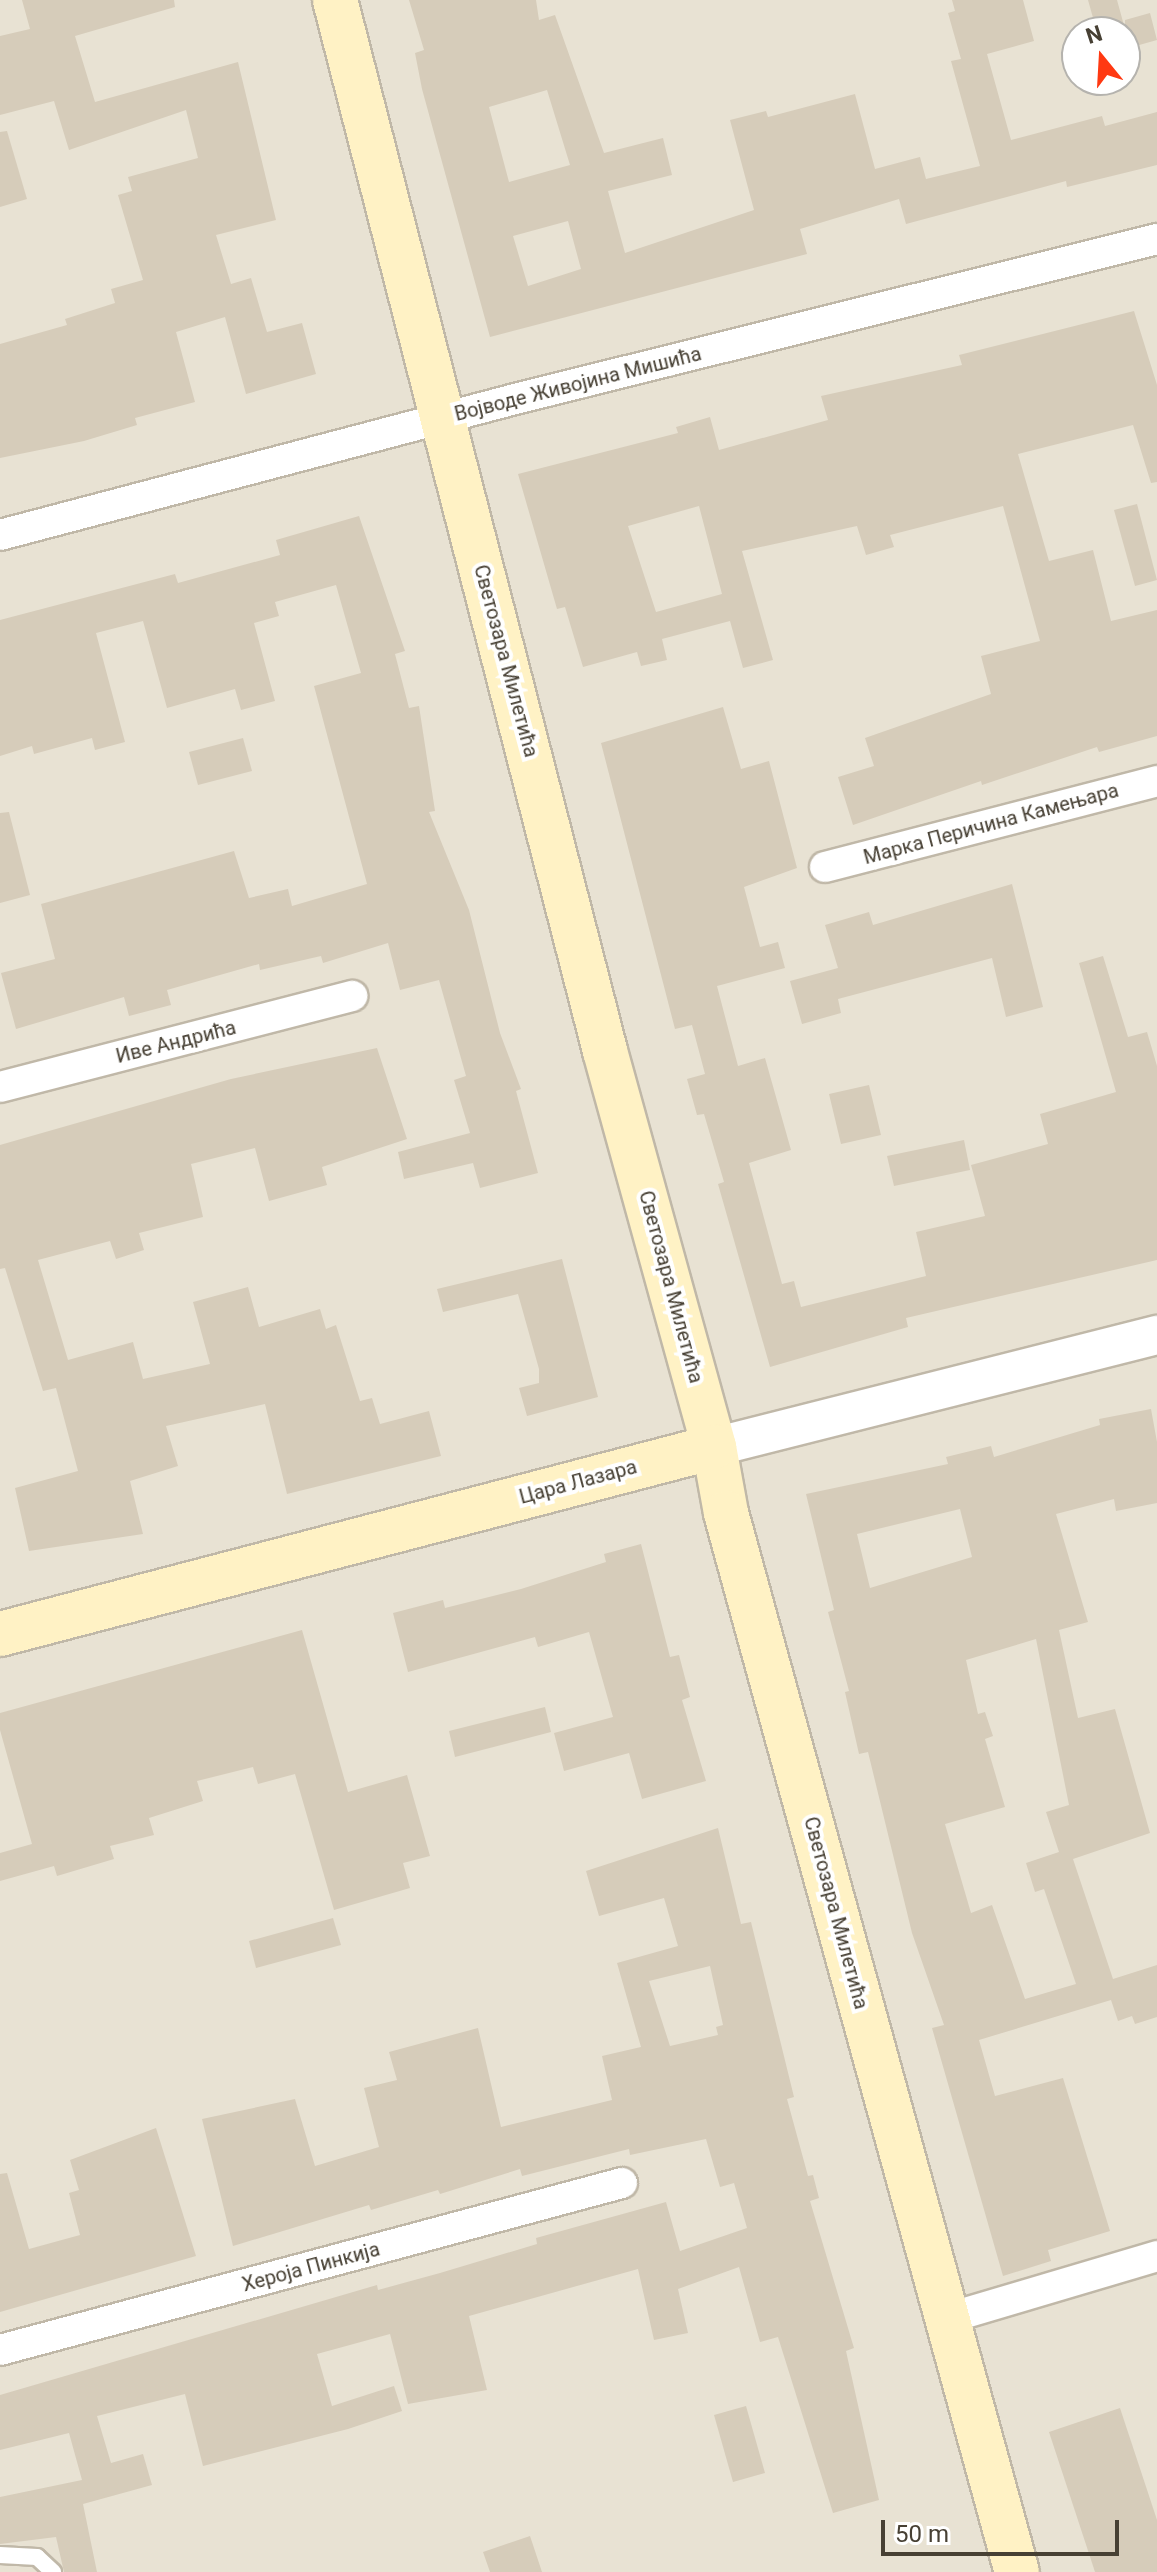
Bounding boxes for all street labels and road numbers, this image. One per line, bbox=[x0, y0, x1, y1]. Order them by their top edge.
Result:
street label: Војводе Живојина Мишића bbox=[452, 342, 704, 426]
street label: Светозара Милетића bbox=[469, 562, 543, 760]
street label: Марка Перичина Камењара bbox=[861, 778, 1121, 870]
street label: Иве Андрића bbox=[113, 1015, 239, 1069]
street label: Светозара Милетића bbox=[634, 1188, 708, 1386]
street label: Цара Лазара bbox=[517, 1455, 639, 1509]
street label: Светозара Милетића bbox=[799, 1814, 873, 2012]
street label: Хероја Пинкија bbox=[240, 2237, 382, 2297]

